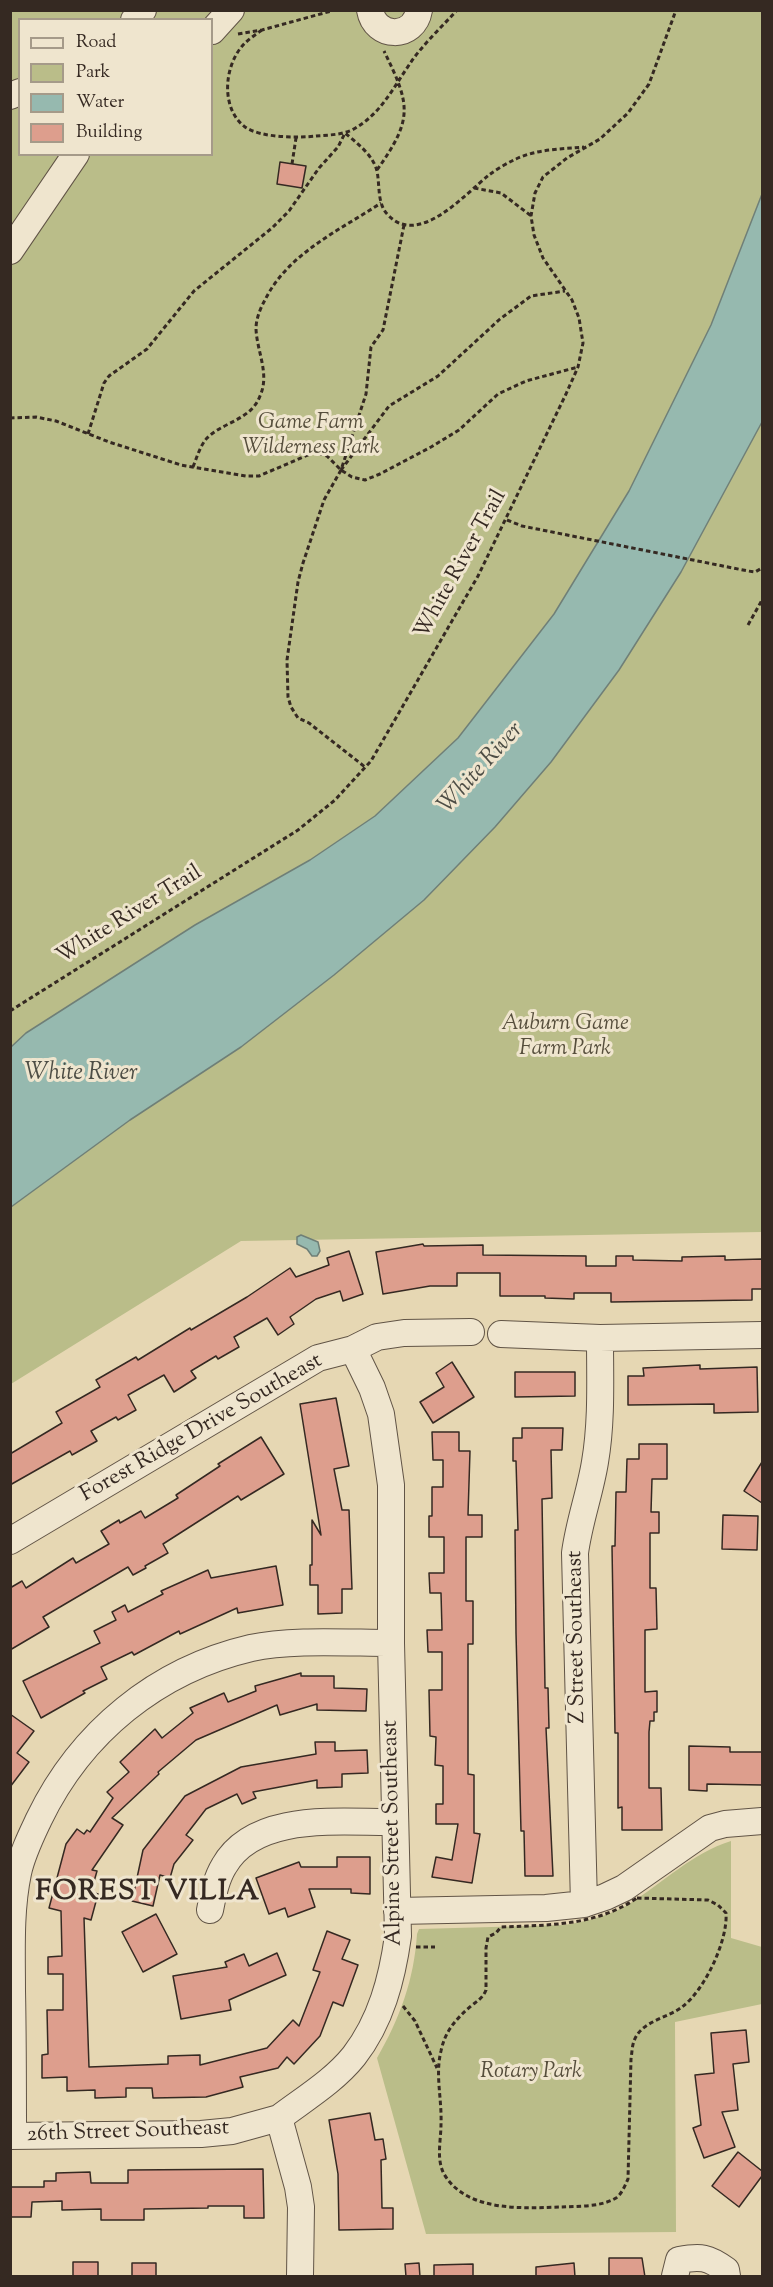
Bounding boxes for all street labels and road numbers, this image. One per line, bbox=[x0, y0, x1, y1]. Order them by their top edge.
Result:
street label: White River Trail bbox=[410, 486, 514, 644]
street label: White River Trail bbox=[53, 861, 207, 971]
street label: Forest Ridge Drive Southeast bbox=[76, 1349, 328, 1509]
street label: Z Street Southeast bbox=[563, 1550, 593, 1724]
street label: Alpine Street Southeast bbox=[379, 1720, 409, 1946]
street label: 26th Street Southeast bbox=[26, 2116, 230, 2150]

